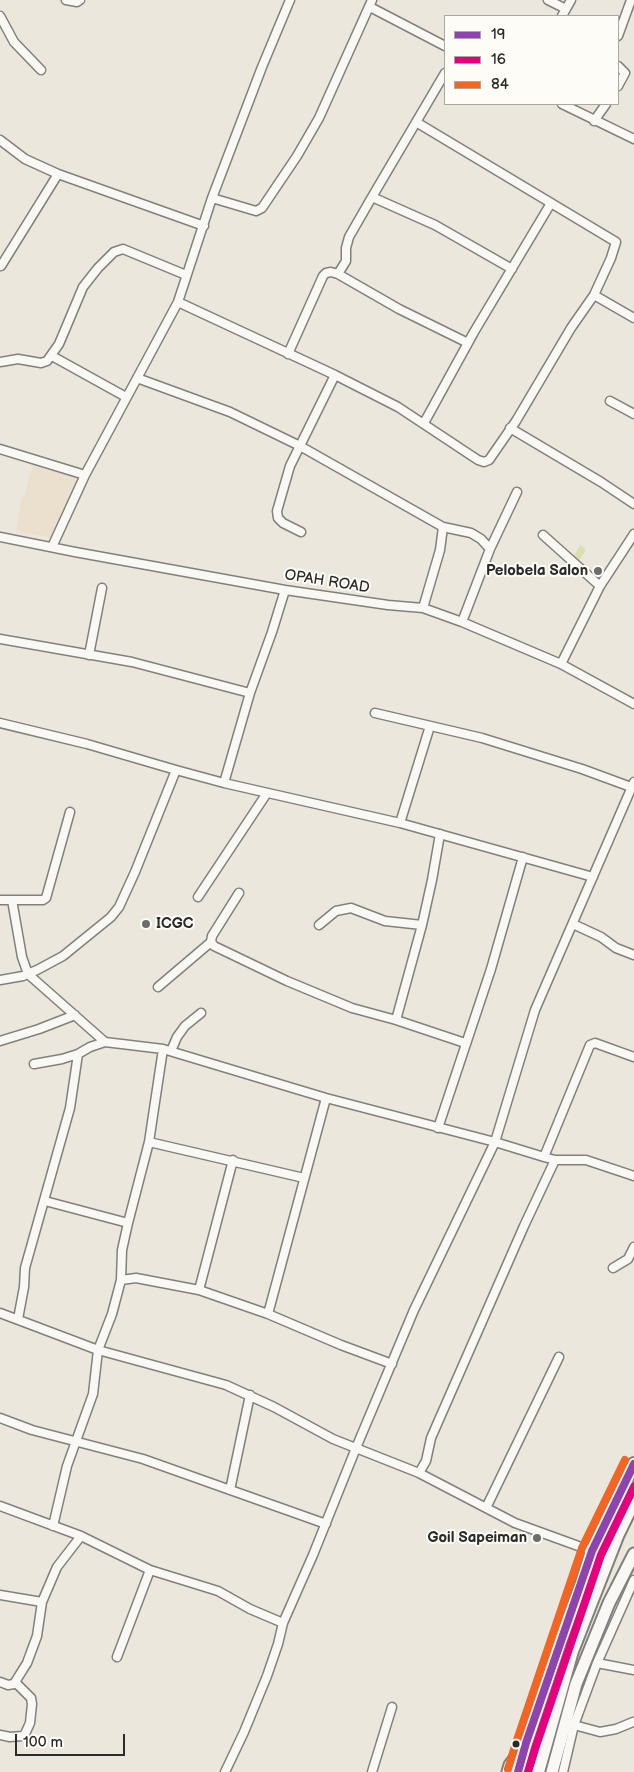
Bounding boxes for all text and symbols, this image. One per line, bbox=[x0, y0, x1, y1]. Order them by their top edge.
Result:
legend bbox=[444, 15, 619, 105]
text: 19 bbox=[491, 25, 505, 44]
text: 16 bbox=[491, 50, 506, 69]
text: 84 bbox=[491, 75, 509, 94]
place label: Pelobela Salon bbox=[486, 562, 588, 580]
marker: Pelobela Salon bbox=[592, 565, 604, 577]
street label: OPAH ROAD bbox=[283, 566, 371, 598]
place label: ICGC bbox=[156, 915, 193, 933]
marker: ICGC bbox=[140, 918, 152, 930]
place label: Goil Sapeiman bbox=[428, 1529, 527, 1547]
marker: Goil Sapeiman bbox=[531, 1532, 543, 1544]
scale bar bbox=[18, 1724, 128, 1756]
text: 100 m bbox=[23, 1733, 63, 1752]
unlabelled marker bbox=[511, 1739, 521, 1749]

